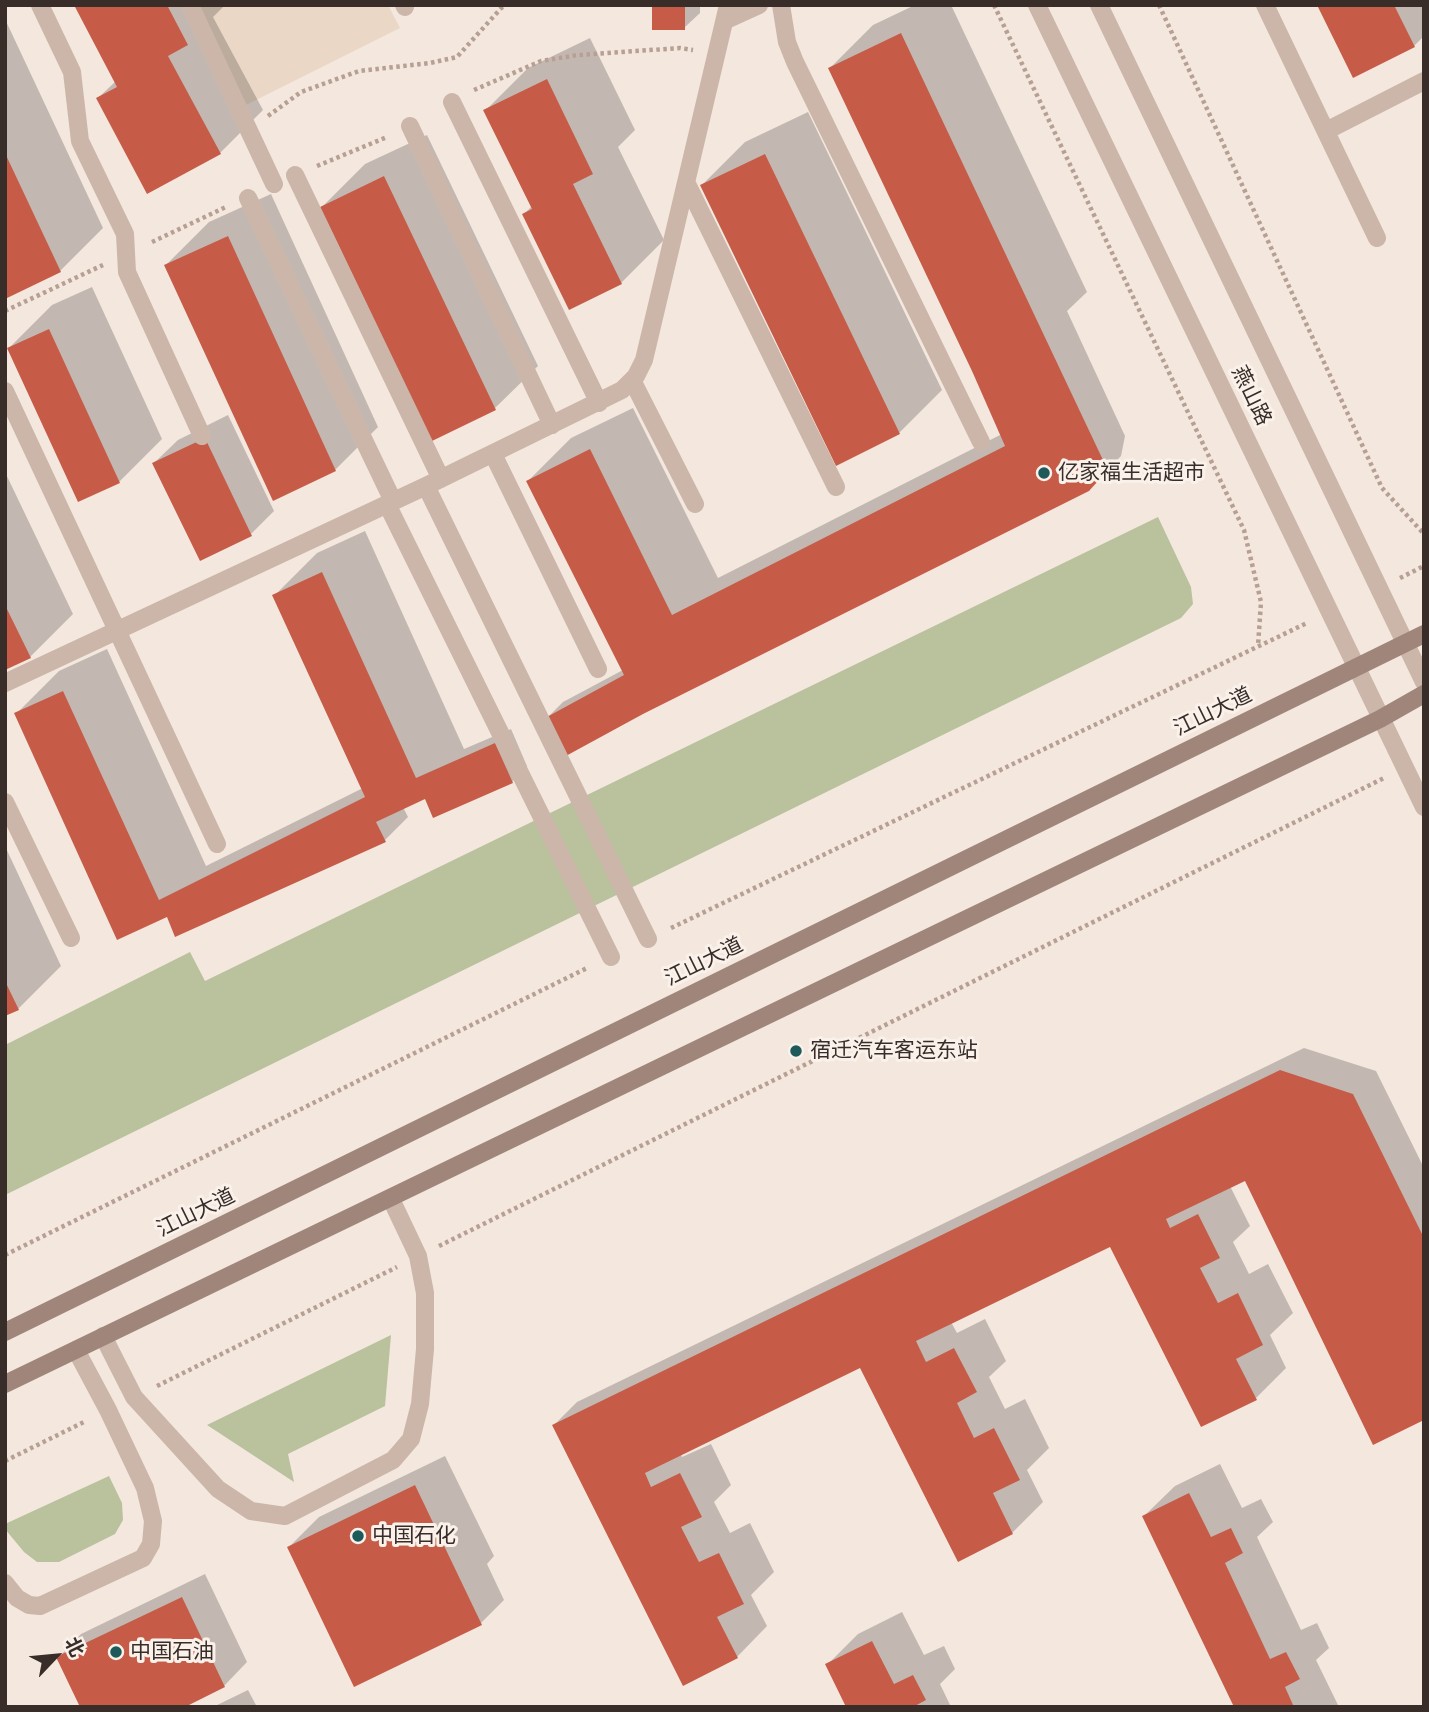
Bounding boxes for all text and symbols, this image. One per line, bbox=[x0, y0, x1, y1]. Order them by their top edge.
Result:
street label: 燕山路 bbox=[1226, 362, 1276, 430]
place label: 亿家福生活超市 bbox=[1058, 460, 1205, 486]
marker: 亿家福生活超市 bbox=[1036, 465, 1052, 481]
street label: 江山大道 bbox=[1170, 682, 1256, 742]
street label: 江山大道 bbox=[661, 932, 747, 992]
place label: 宿迁汽车客运东站 bbox=[810, 1038, 978, 1064]
marker: 宿迁汽车客运东站 bbox=[788, 1043, 804, 1059]
street label: 江山大道 bbox=[153, 1183, 239, 1243]
place label: 中国石化 bbox=[372, 1523, 456, 1549]
marker: 中国石化 bbox=[350, 1528, 366, 1544]
north arrow bbox=[21, 1621, 91, 1691]
text: 北 bbox=[60, 1633, 90, 1661]
place label: 中国石油 bbox=[130, 1639, 214, 1665]
marker: 中国石油 bbox=[108, 1644, 124, 1660]

